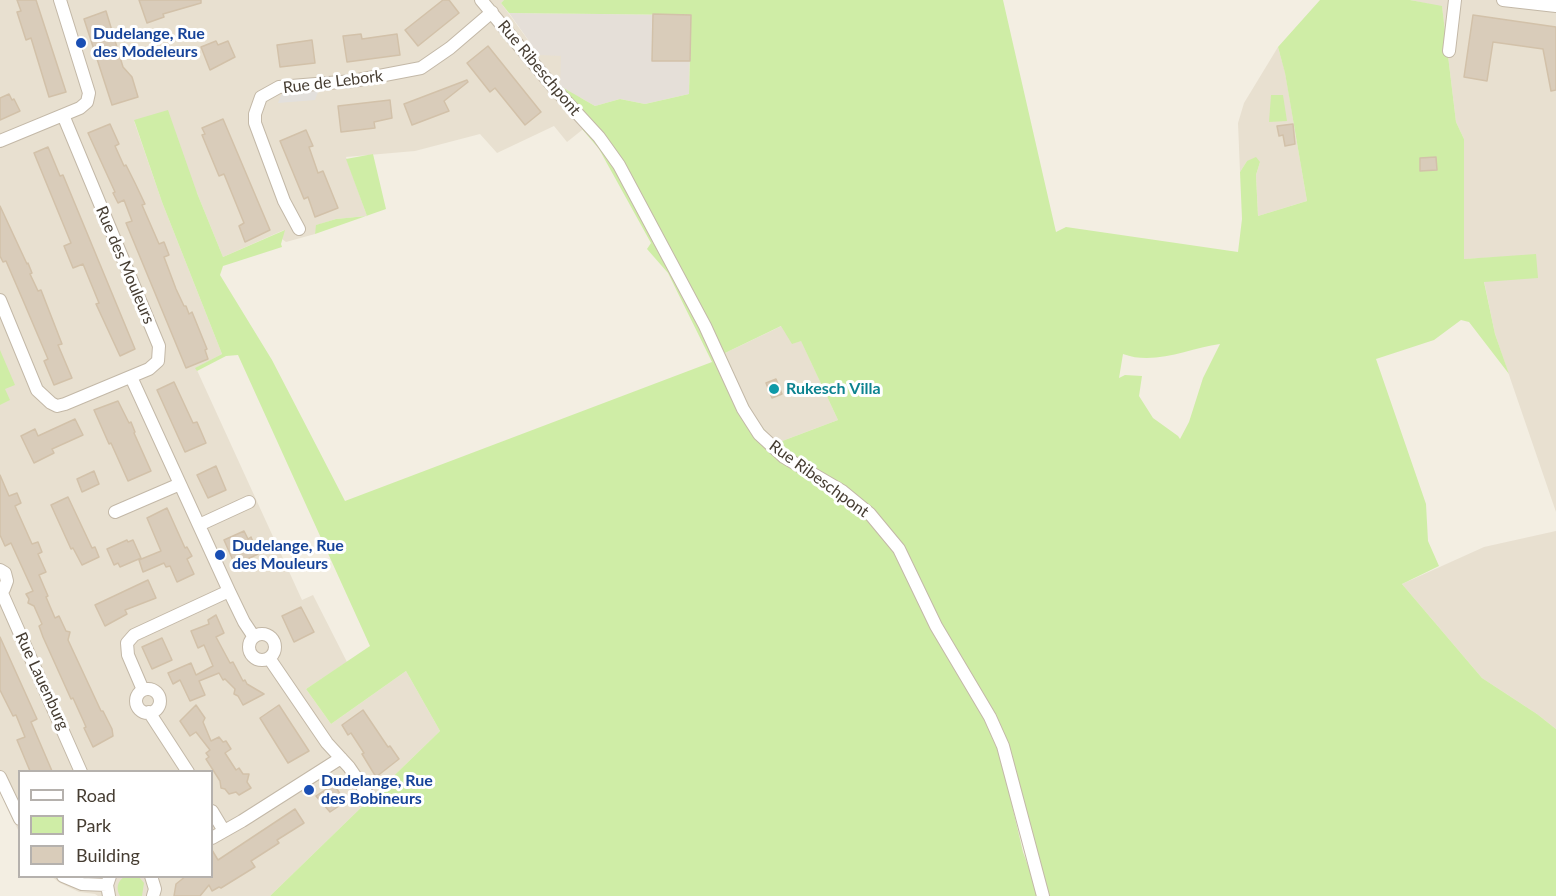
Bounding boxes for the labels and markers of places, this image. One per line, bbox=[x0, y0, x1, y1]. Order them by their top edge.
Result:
place label: Dudelange, Rue des Modeleurs bbox=[93, 24, 205, 62]
marker: Dudelange, Rue des Modeleurs bbox=[74, 36, 88, 50]
place label: Rukesch Villa bbox=[786, 379, 881, 399]
marker: Rukesch Villa bbox=[767, 382, 781, 396]
place label: Dudelange, Rue des Mouleurs bbox=[232, 536, 344, 574]
marker: Dudelange, Rue des Mouleurs bbox=[213, 548, 227, 562]
place label: Dudelange, Rue des Bobineurs bbox=[321, 771, 433, 809]
marker: Dudelange, Rue des Bobineurs bbox=[302, 783, 316, 797]

